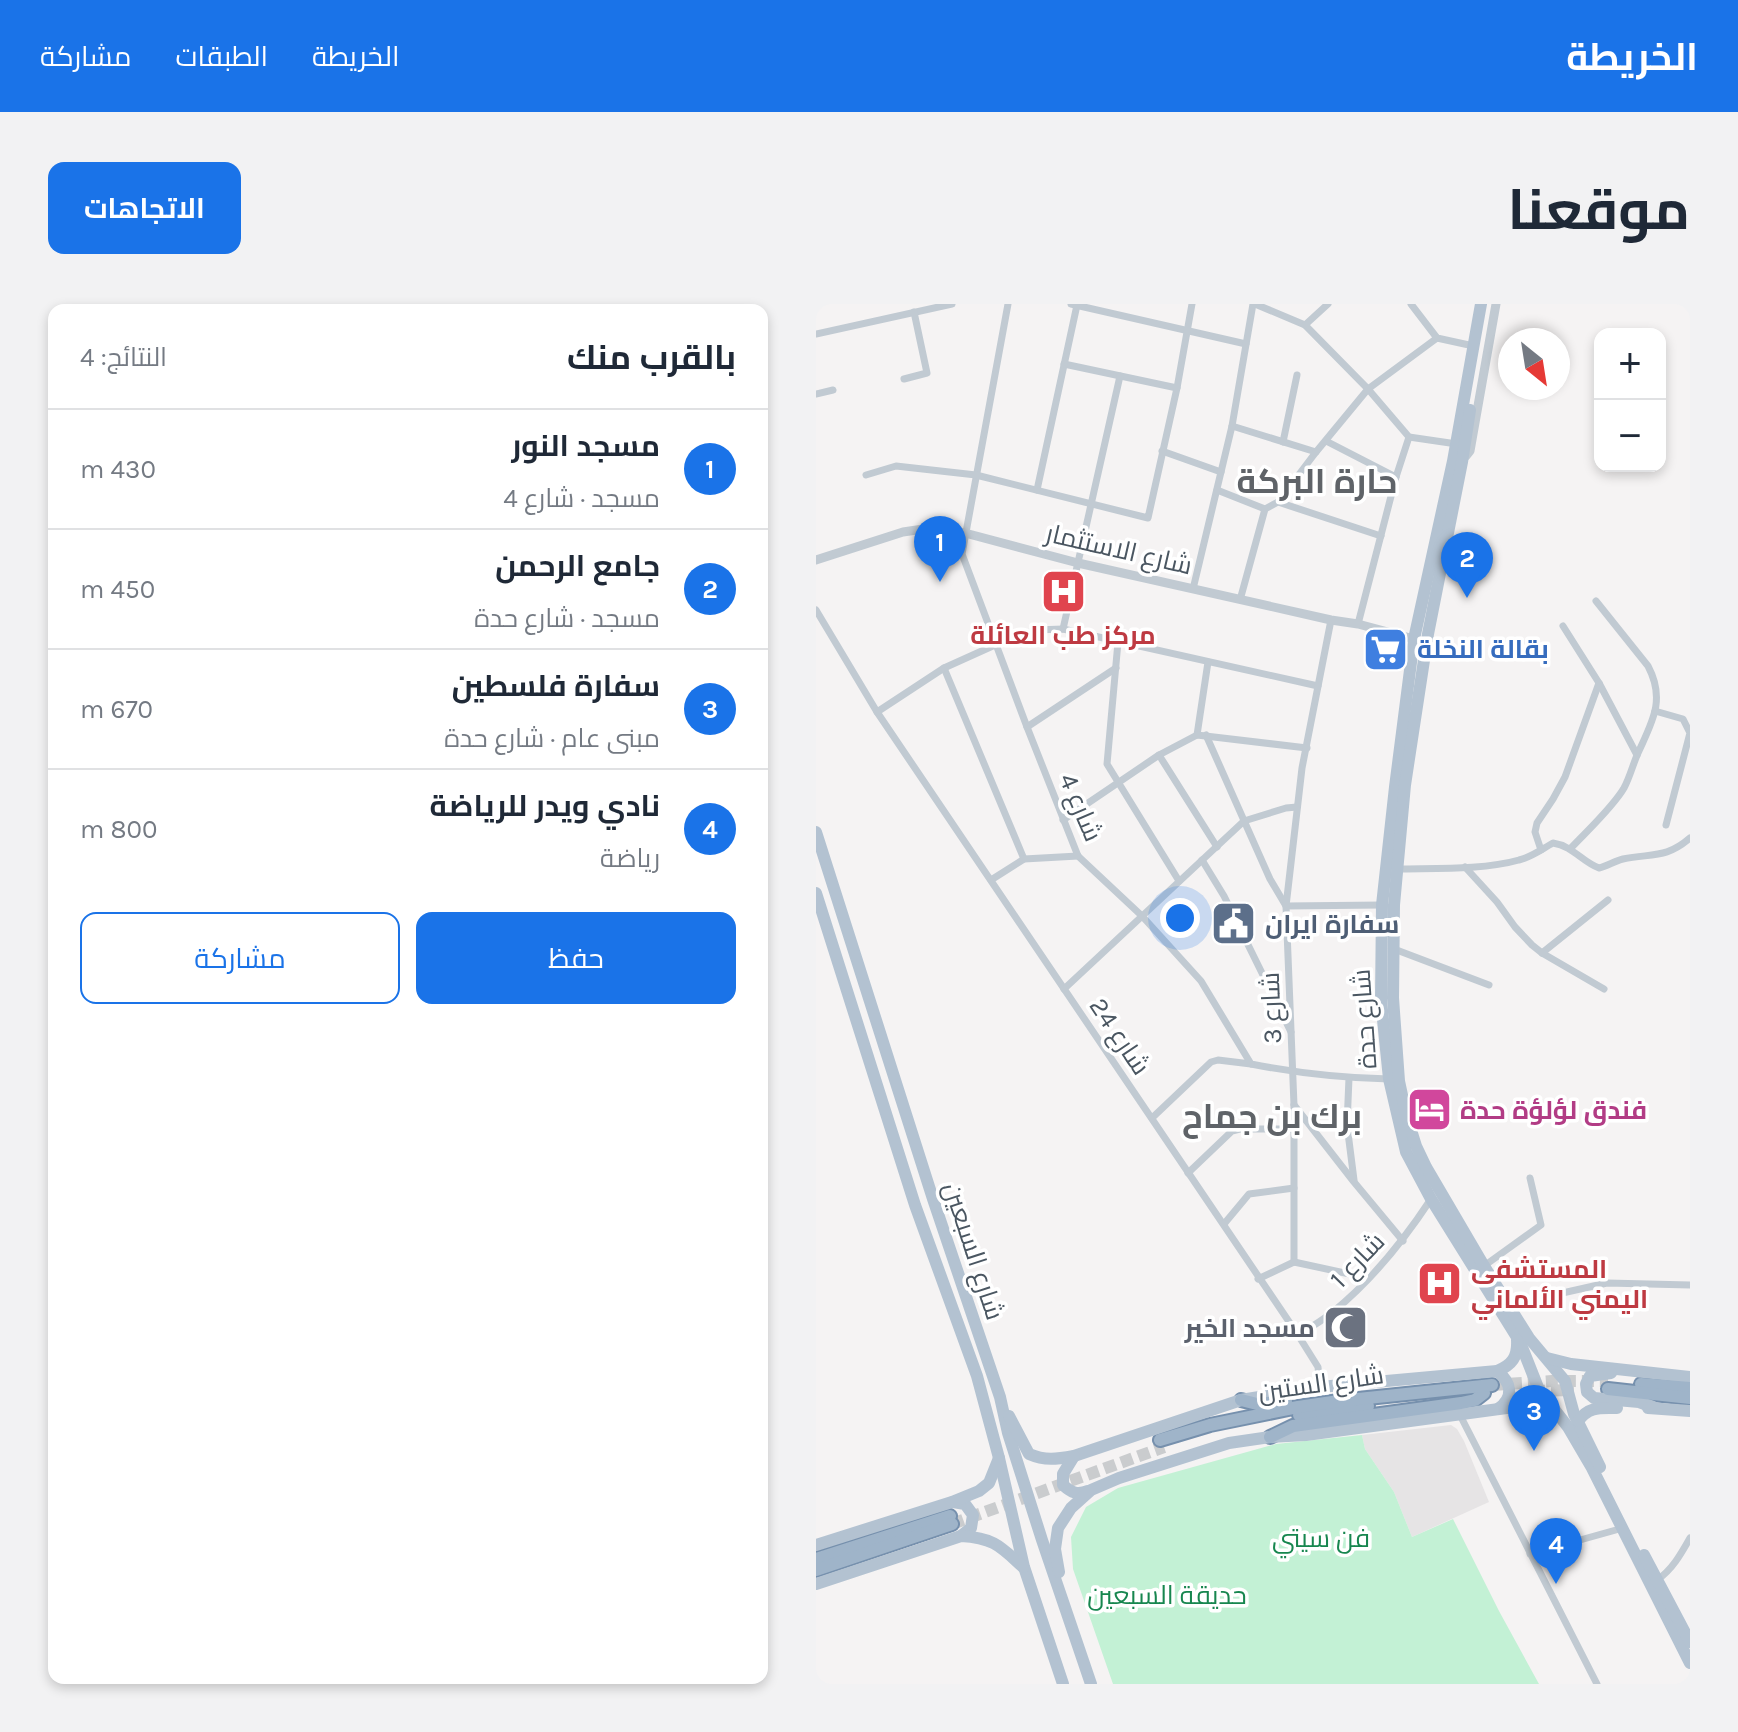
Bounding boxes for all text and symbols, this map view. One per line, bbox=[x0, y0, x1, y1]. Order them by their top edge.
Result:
text: الخريطة bbox=[1566, 35, 1698, 80]
text: مشاركة bbox=[40, 40, 131, 73]
text: الطبقات bbox=[175, 40, 268, 73]
text: الخريطة bbox=[312, 40, 399, 73]
button: الاتجاهات bbox=[48, 162, 241, 254]
text: موقعنا bbox=[1507, 178, 1690, 243]
north arrow bbox=[1498, 328, 1570, 400]
map controls bbox=[1594, 328, 1666, 472]
button: + bbox=[1594, 328, 1666, 400]
text: بالقرب منك bbox=[567, 338, 736, 378]
text: النتائج: 4 bbox=[80, 342, 167, 373]
button: − bbox=[1594, 400, 1666, 472]
text: مسجد النور bbox=[512, 428, 660, 464]
text: 430 m bbox=[80, 454, 156, 485]
text: 1 bbox=[705, 454, 715, 485]
district label: حارة البركة bbox=[1237, 462, 1397, 502]
text: مسجد · شارع 4 bbox=[503, 483, 660, 514]
pin: 1 bbox=[914, 516, 966, 582]
street label: شارع الاستثمار bbox=[1041, 517, 1195, 582]
pin: 2 bbox=[1441, 532, 1493, 598]
text: جامع الرحمن bbox=[495, 548, 660, 584]
hospital icon: مركز طب العائلة bbox=[1039, 568, 1087, 616]
text: 450 m bbox=[80, 574, 155, 605]
text: 2 bbox=[702, 574, 718, 605]
text: مسجد · شارع حدة bbox=[474, 603, 660, 634]
place label: مركز طب العائلة bbox=[970, 620, 1156, 651]
supermarket icon: بقالة النخلة bbox=[1362, 625, 1410, 673]
place label: بقالة النخلة bbox=[1417, 634, 1549, 665]
text: سفارة فلسطين bbox=[452, 668, 660, 704]
text: 670 m bbox=[80, 694, 153, 725]
text: 3 bbox=[702, 694, 718, 725]
text: مبنى عام · شارع حدة bbox=[444, 723, 660, 754]
street label: شارع 4 bbox=[1051, 768, 1109, 846]
text: نادي ويدر للرياضة bbox=[429, 788, 660, 824]
text: 800 m bbox=[80, 814, 157, 845]
text: 4 bbox=[702, 814, 718, 845]
text: رياضة bbox=[600, 843, 660, 874]
your location bbox=[1160, 898, 1200, 938]
public building icon: سفارة ايران bbox=[1210, 900, 1258, 948]
place label: سفارة ايران bbox=[1265, 909, 1399, 940]
button: مشاركة bbox=[80, 912, 400, 1004]
button: حفظ bbox=[416, 912, 736, 1004]
street label: شارع حدة bbox=[1346, 968, 1384, 1070]
street label: شارع 3 bbox=[1255, 971, 1289, 1044]
street label: شارع 24 bbox=[1082, 992, 1157, 1081]
hotel icon: فندق لؤلؤة حدة bbox=[1405, 1086, 1453, 1134]
place label: فندق لؤلؤة حدة bbox=[1460, 1095, 1647, 1126]
district label: برك بن جماح bbox=[1182, 1097, 1362, 1139]
street label: شارع السبعين bbox=[936, 1178, 1010, 1324]
street label: شارع 1 bbox=[1324, 1226, 1392, 1295]
place label: المستشفى اليمني الألماني bbox=[1471, 1254, 1648, 1320]
hospital icon: المستشفى اليمني الألماني bbox=[1416, 1260, 1464, 1308]
mosque icon: مسجد الخير bbox=[1322, 1304, 1370, 1352]
place label: مسجد الخير bbox=[1184, 1313, 1315, 1344]
street label: شارع الستين bbox=[1256, 1359, 1386, 1409]
pin: 3 bbox=[1508, 1385, 1560, 1451]
pin: 4 bbox=[1530, 1518, 1582, 1584]
park label: فن سيتي bbox=[1272, 1523, 1370, 1559]
park label: حديقة السبعين bbox=[1087, 1580, 1247, 1611]

